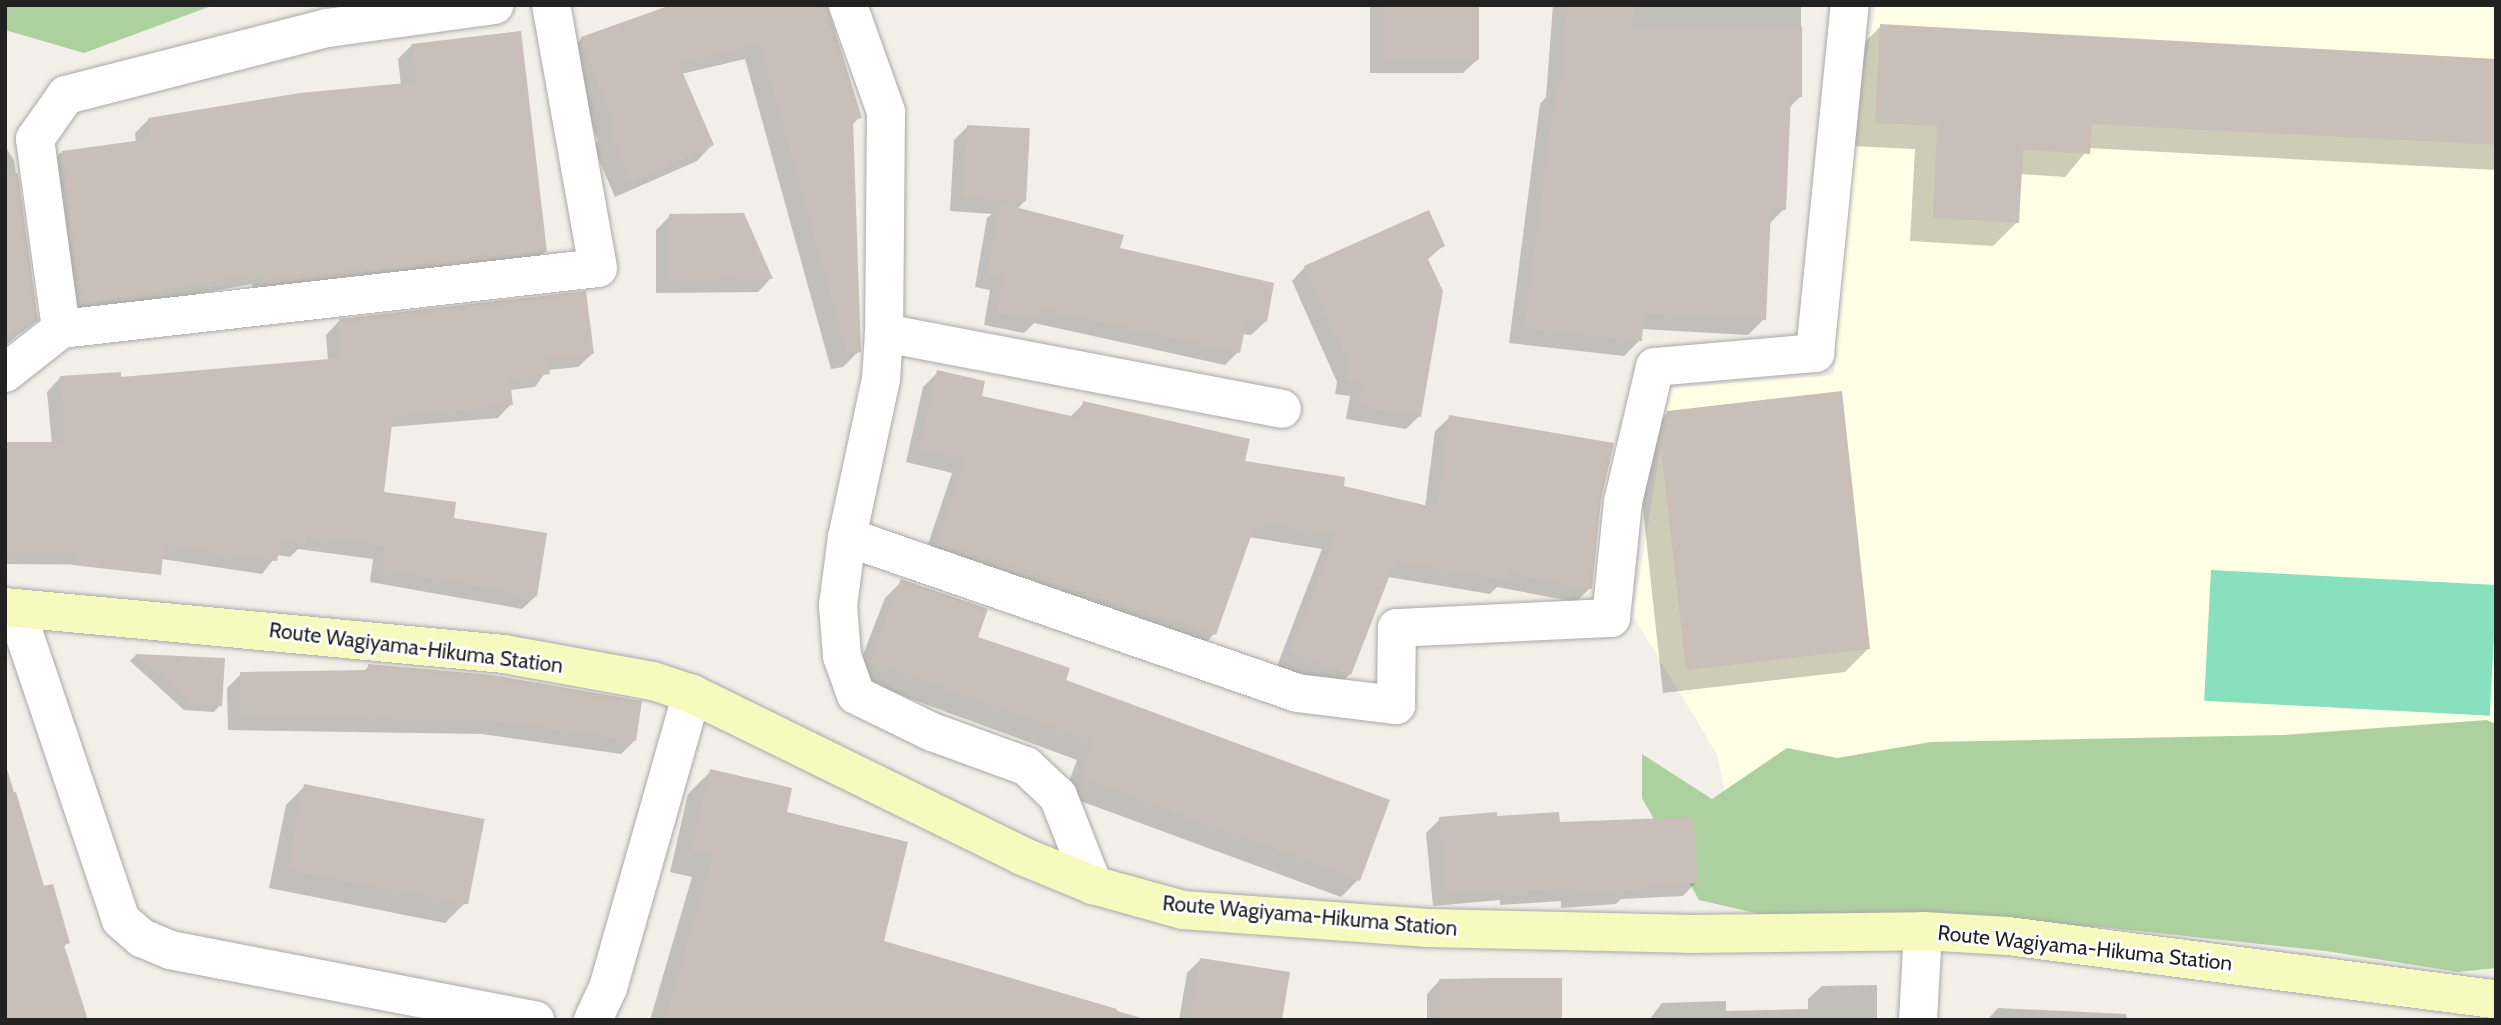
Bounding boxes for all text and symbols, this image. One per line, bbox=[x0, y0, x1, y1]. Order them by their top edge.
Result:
street label: Route Wagiyama-Hikuma Station bbox=[268, 617, 564, 679]
street label: Route Wagiyama-Hikuma Station bbox=[1161, 891, 1459, 941]
street label: Route Wagiyama-Hikuma Station bbox=[1936, 920, 2234, 976]

